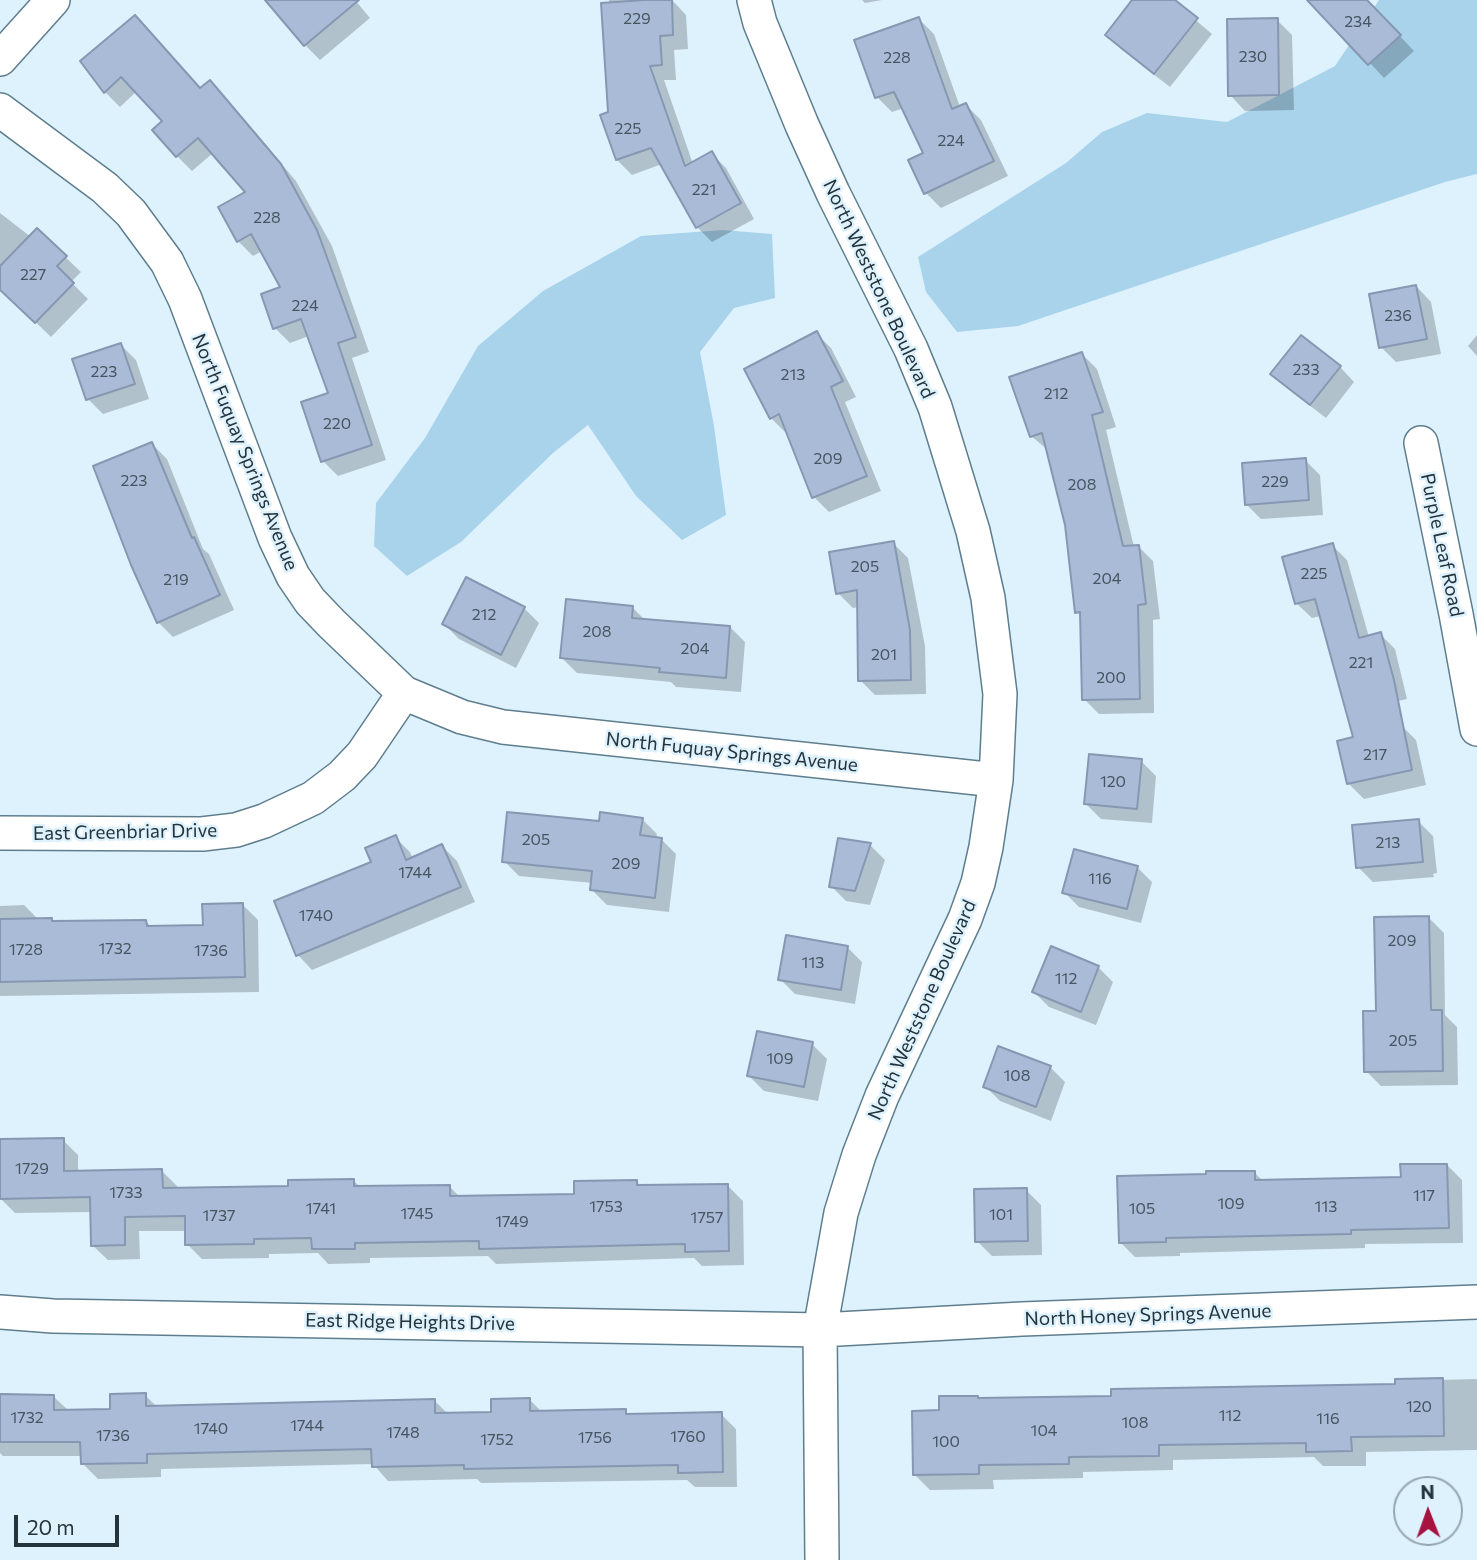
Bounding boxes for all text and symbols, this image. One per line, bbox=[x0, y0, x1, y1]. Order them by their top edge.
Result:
house number: 229 bbox=[623, 9, 651, 29]
house number: 234 bbox=[1344, 12, 1372, 32]
house number: 230 bbox=[1239, 47, 1267, 67]
house number: 228 bbox=[883, 48, 911, 68]
house number: 225 bbox=[615, 119, 641, 139]
house number: 224 bbox=[937, 131, 965, 151]
street label: North Weststone Boulevard bbox=[818, 176, 940, 402]
house number: 221 bbox=[692, 180, 716, 200]
house number: 228 bbox=[253, 208, 281, 228]
house number: 227 bbox=[20, 265, 46, 285]
house number: 224 bbox=[291, 296, 319, 316]
house number: 236 bbox=[1384, 306, 1412, 326]
street label: North Fuquay Springs Avenue bbox=[187, 330, 303, 574]
house number: 233 bbox=[1292, 360, 1320, 380]
house number: 223 bbox=[91, 362, 117, 382]
house number: 213 bbox=[781, 365, 805, 385]
house number: 212 bbox=[1044, 384, 1068, 404]
house number: 220 bbox=[323, 414, 351, 434]
house number: 209 bbox=[814, 449, 842, 469]
house number: 223 bbox=[121, 471, 147, 491]
street label: Purple Leaf Road bbox=[1416, 471, 1468, 619]
house number: 229 bbox=[1261, 472, 1289, 492]
house number: 208 bbox=[1068, 475, 1096, 495]
house number: 205 bbox=[851, 557, 879, 577]
house number: 225 bbox=[1301, 564, 1327, 584]
house number: 204 bbox=[1093, 569, 1121, 589]
house number: 219 bbox=[163, 570, 189, 590]
house number: 212 bbox=[472, 605, 496, 625]
house number: 208 bbox=[583, 622, 611, 642]
house number: 204 bbox=[681, 639, 709, 659]
house number: 201 bbox=[871, 645, 897, 665]
house number: 221 bbox=[1349, 653, 1373, 673]
house number: 200 bbox=[1096, 668, 1126, 688]
street label: North Fuquay Springs Avenue bbox=[605, 727, 859, 777]
house number: 217 bbox=[1363, 745, 1387, 765]
house number: 120 bbox=[1100, 772, 1126, 792]
street label: East Greenbriar Drive bbox=[33, 819, 217, 845]
house number: 205 bbox=[522, 830, 550, 850]
house number: 213 bbox=[1376, 833, 1400, 853]
house number: 209 bbox=[612, 854, 640, 874]
house number: 1744 bbox=[398, 863, 432, 883]
house number: 116 bbox=[1088, 869, 1112, 889]
street label: North Weststone Boulevard bbox=[863, 896, 981, 1124]
house number: 1740 bbox=[299, 906, 333, 926]
house number: 209 bbox=[1388, 931, 1416, 951]
house number: 1732 bbox=[98, 939, 132, 959]
house number: 1728 bbox=[9, 940, 43, 960]
house number: 1736 bbox=[194, 941, 228, 961]
house number: 113 bbox=[802, 953, 824, 973]
house number: 112 bbox=[1055, 969, 1077, 989]
house number: 205 bbox=[1389, 1031, 1417, 1051]
house number: 109 bbox=[767, 1049, 793, 1069]
house number: 108 bbox=[1004, 1066, 1030, 1086]
house number: 1729 bbox=[15, 1159, 49, 1179]
house number: 1733 bbox=[109, 1183, 143, 1203]
house number: 117 bbox=[1413, 1186, 1435, 1206]
house number: 109 bbox=[1218, 1194, 1244, 1214]
house number: 1753 bbox=[589, 1197, 623, 1217]
house number: 113 bbox=[1315, 1197, 1337, 1217]
house number: 1741 bbox=[306, 1199, 336, 1219]
house number: 105 bbox=[1129, 1199, 1155, 1219]
house number: 1745 bbox=[400, 1204, 434, 1224]
house number: 101 bbox=[989, 1205, 1013, 1225]
house number: 1737 bbox=[203, 1206, 235, 1226]
house number: 1757 bbox=[691, 1208, 723, 1228]
house number: 1749 bbox=[495, 1212, 529, 1232]
street label: North Honey Springs Avenue bbox=[1024, 1299, 1272, 1331]
street label: East Ridge Heights Drive bbox=[305, 1309, 515, 1335]
house number: 120 bbox=[1406, 1397, 1432, 1417]
house number: 112 bbox=[1219, 1406, 1241, 1426]
house number: 1732 bbox=[10, 1408, 44, 1428]
house number: 116 bbox=[1316, 1409, 1340, 1429]
house number: 108 bbox=[1122, 1413, 1148, 1433]
house number: 1744 bbox=[290, 1416, 324, 1436]
house number: 1740 bbox=[194, 1419, 228, 1439]
house number: 104 bbox=[1031, 1421, 1057, 1441]
house number: 1748 bbox=[386, 1423, 420, 1443]
house number: 1736 bbox=[96, 1426, 130, 1446]
house number: 1760 bbox=[670, 1427, 706, 1447]
house number: 1756 bbox=[578, 1428, 612, 1448]
house number: 1752 bbox=[480, 1430, 514, 1450]
house number: 100 bbox=[932, 1432, 960, 1452]
north arrow bbox=[1393, 1476, 1463, 1546]
text: N bbox=[1420, 1480, 1435, 1503]
scale bar bbox=[18, 1500, 122, 1544]
text: 20 m bbox=[27, 1514, 75, 1539]

